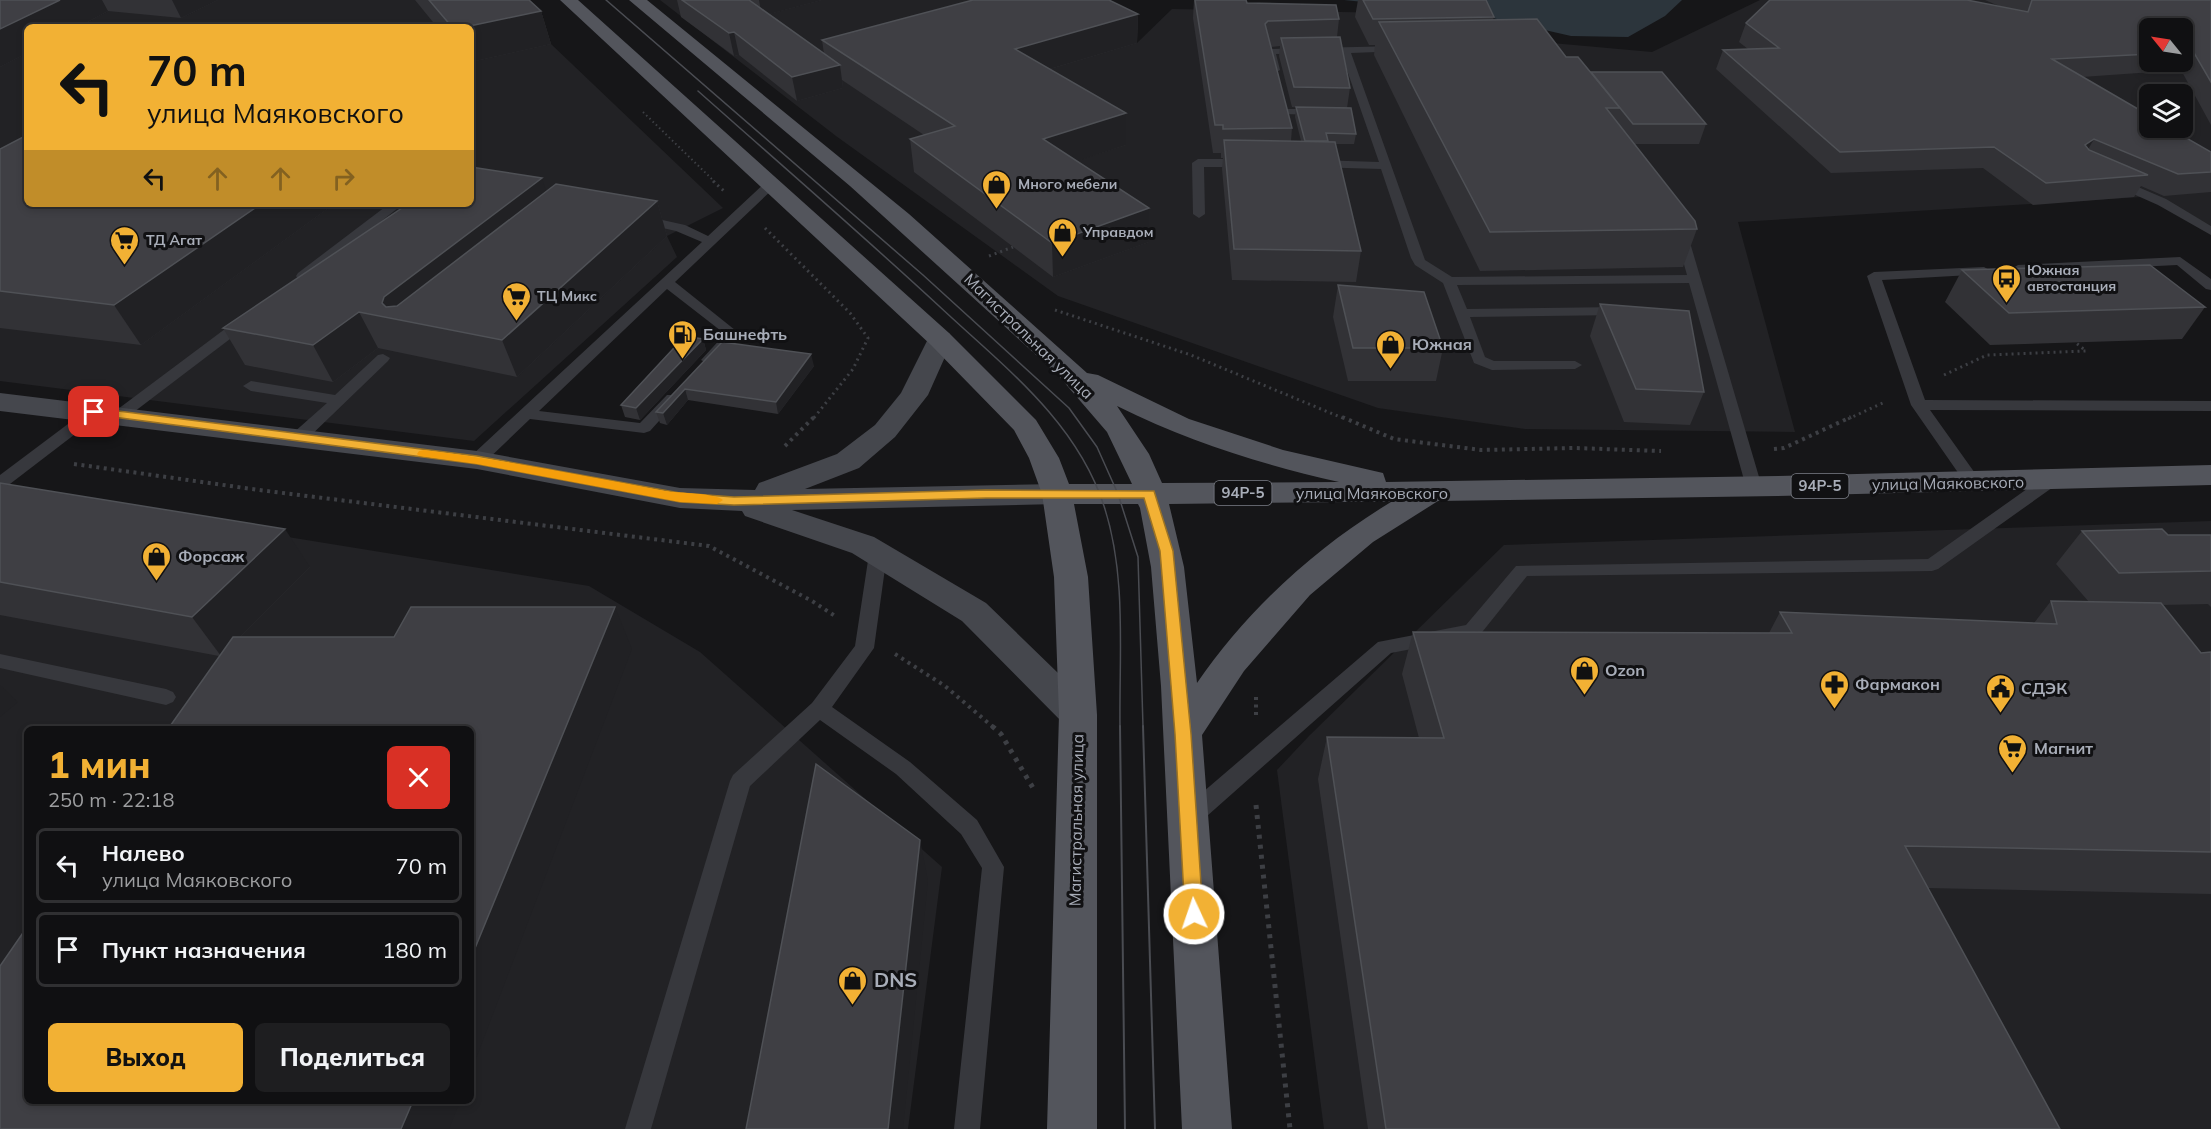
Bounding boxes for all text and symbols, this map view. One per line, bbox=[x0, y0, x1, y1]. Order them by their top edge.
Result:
north arrow bbox=[2139, 18, 2193, 72]
map controls bbox=[2139, 18, 2193, 138]
text: 70 m bbox=[147, 44, 247, 97]
icon: left bbox=[48, 48, 126, 126]
button: layers bbox=[2139, 84, 2193, 138]
text: улица Маяковского bbox=[147, 96, 404, 130]
icon: left bbox=[138, 162, 171, 195]
icon: ahead bbox=[201, 162, 234, 195]
icon: ahead bbox=[264, 162, 297, 195]
icon: right bbox=[327, 162, 360, 195]
shop icon: Много мебели bbox=[981, 168, 1013, 210]
place label: Много мебели bbox=[1018, 175, 1117, 193]
shop icon: Управдом bbox=[1046, 216, 1078, 258]
place label: Управдом bbox=[1082, 223, 1154, 241]
supermarket icon: ТД Агат bbox=[109, 224, 141, 266]
place label: ТД Агат bbox=[146, 231, 202, 249]
place label: Южная автостанция bbox=[2027, 261, 2116, 295]
bus stop icon: Южная автостанция bbox=[1990, 262, 2022, 304]
street label: Магистральная улица bbox=[960, 269, 1098, 403]
supermarket icon: ТЦ Микс bbox=[500, 280, 532, 322]
place label: ТЦ Микс bbox=[537, 287, 597, 305]
fuel station icon: Башнефть bbox=[666, 318, 698, 360]
place label: Башнефть bbox=[703, 324, 787, 344]
shop icon: Южная bbox=[1375, 328, 1407, 370]
place label: Южная bbox=[1412, 334, 1472, 354]
pin bbox=[68, 386, 119, 437]
icon: arrive bbox=[77, 395, 110, 428]
street label: улица Маяковского bbox=[1872, 472, 2024, 494]
road number: 94Р-5 bbox=[1792, 474, 1848, 498]
road number: 94Р-5 bbox=[1214, 481, 1272, 505]
street label: улица Маяковского bbox=[1296, 483, 1448, 503]
shop icon: Форсаж bbox=[141, 540, 173, 582]
place label: Форсаж bbox=[178, 546, 245, 566]
shop icon: Ozon bbox=[1568, 654, 1600, 696]
place label: Ozon bbox=[1605, 660, 1645, 680]
pharmacy icon: Фармакон bbox=[1818, 668, 1850, 710]
public building icon: СДЭК bbox=[1984, 672, 2016, 714]
place label: Фармакон bbox=[1855, 674, 1940, 694]
place label: СДЭК bbox=[2021, 678, 2067, 698]
supermarket icon: Магнит bbox=[1997, 732, 2029, 774]
street label: Магистральная улица bbox=[1064, 734, 1088, 906]
place label: Магнит bbox=[2034, 738, 2093, 758]
text: 1 мин bbox=[48, 742, 151, 787]
button: close bbox=[387, 746, 450, 809]
text: 250 m · 22:18 bbox=[48, 787, 174, 812]
text: Налево bbox=[102, 839, 185, 867]
icon: left bbox=[51, 849, 84, 882]
text: 70 m bbox=[396, 852, 447, 880]
text: улица Маяковского bbox=[102, 867, 292, 892]
position arrow bbox=[1162, 882, 1226, 946]
icon: arrive bbox=[51, 933, 84, 966]
text: Пункт назначения bbox=[102, 936, 306, 964]
text: 180 m bbox=[382, 936, 447, 964]
shop icon: DNS bbox=[837, 964, 869, 1006]
place label: DNS bbox=[874, 967, 917, 992]
button: Выход bbox=[48, 1023, 243, 1092]
button: Поделиться bbox=[255, 1023, 450, 1092]

